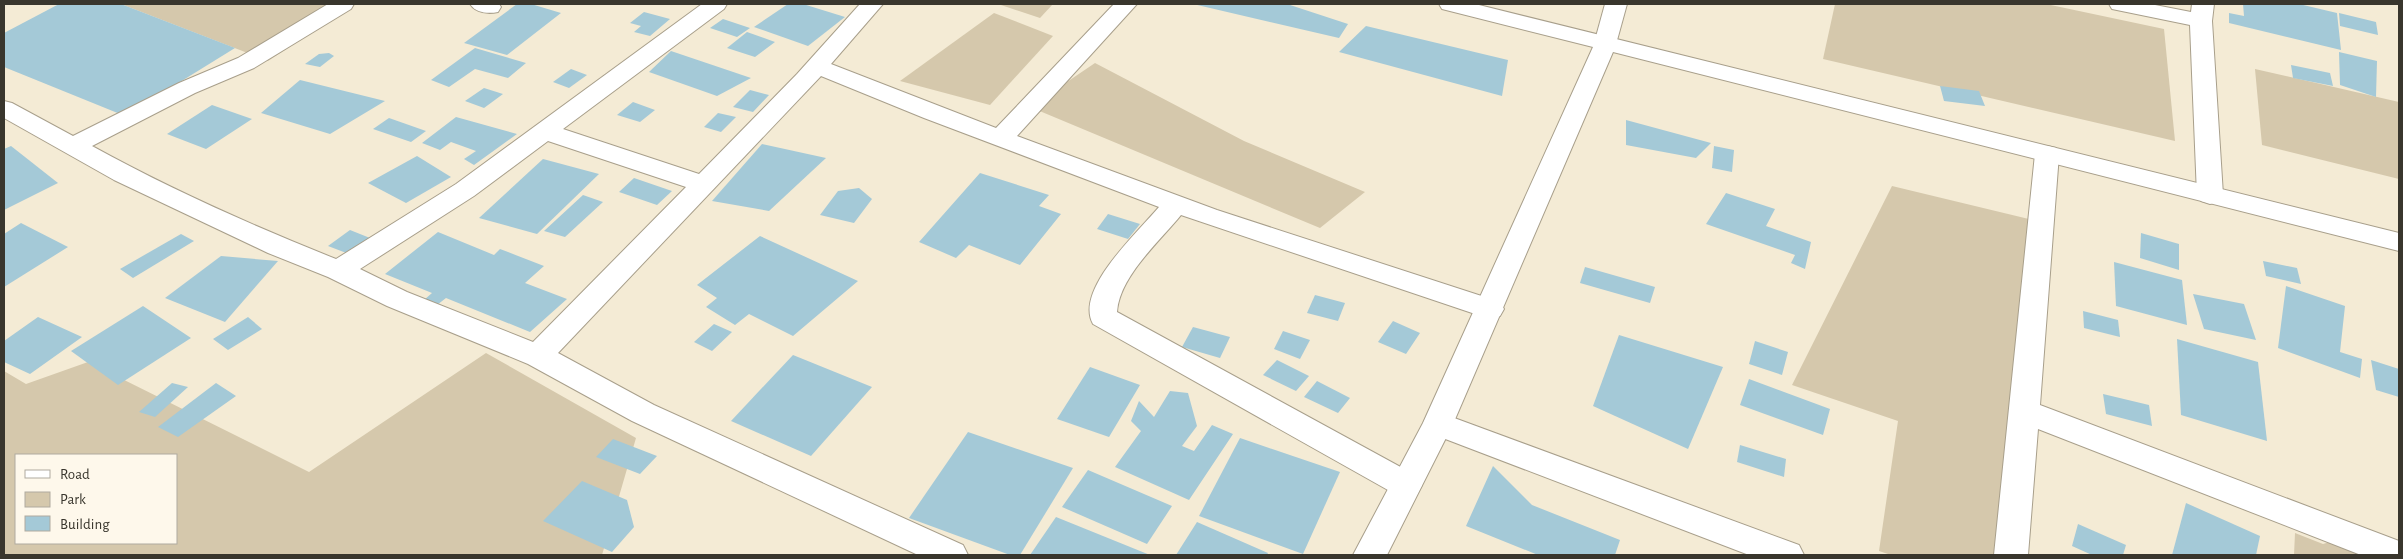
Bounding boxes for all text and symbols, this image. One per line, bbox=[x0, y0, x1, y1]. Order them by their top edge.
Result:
legend bbox=[15, 454, 178, 544]
text: Road bbox=[60, 467, 90, 482]
text: Park bbox=[60, 492, 86, 507]
text: Building bbox=[60, 517, 110, 532]

